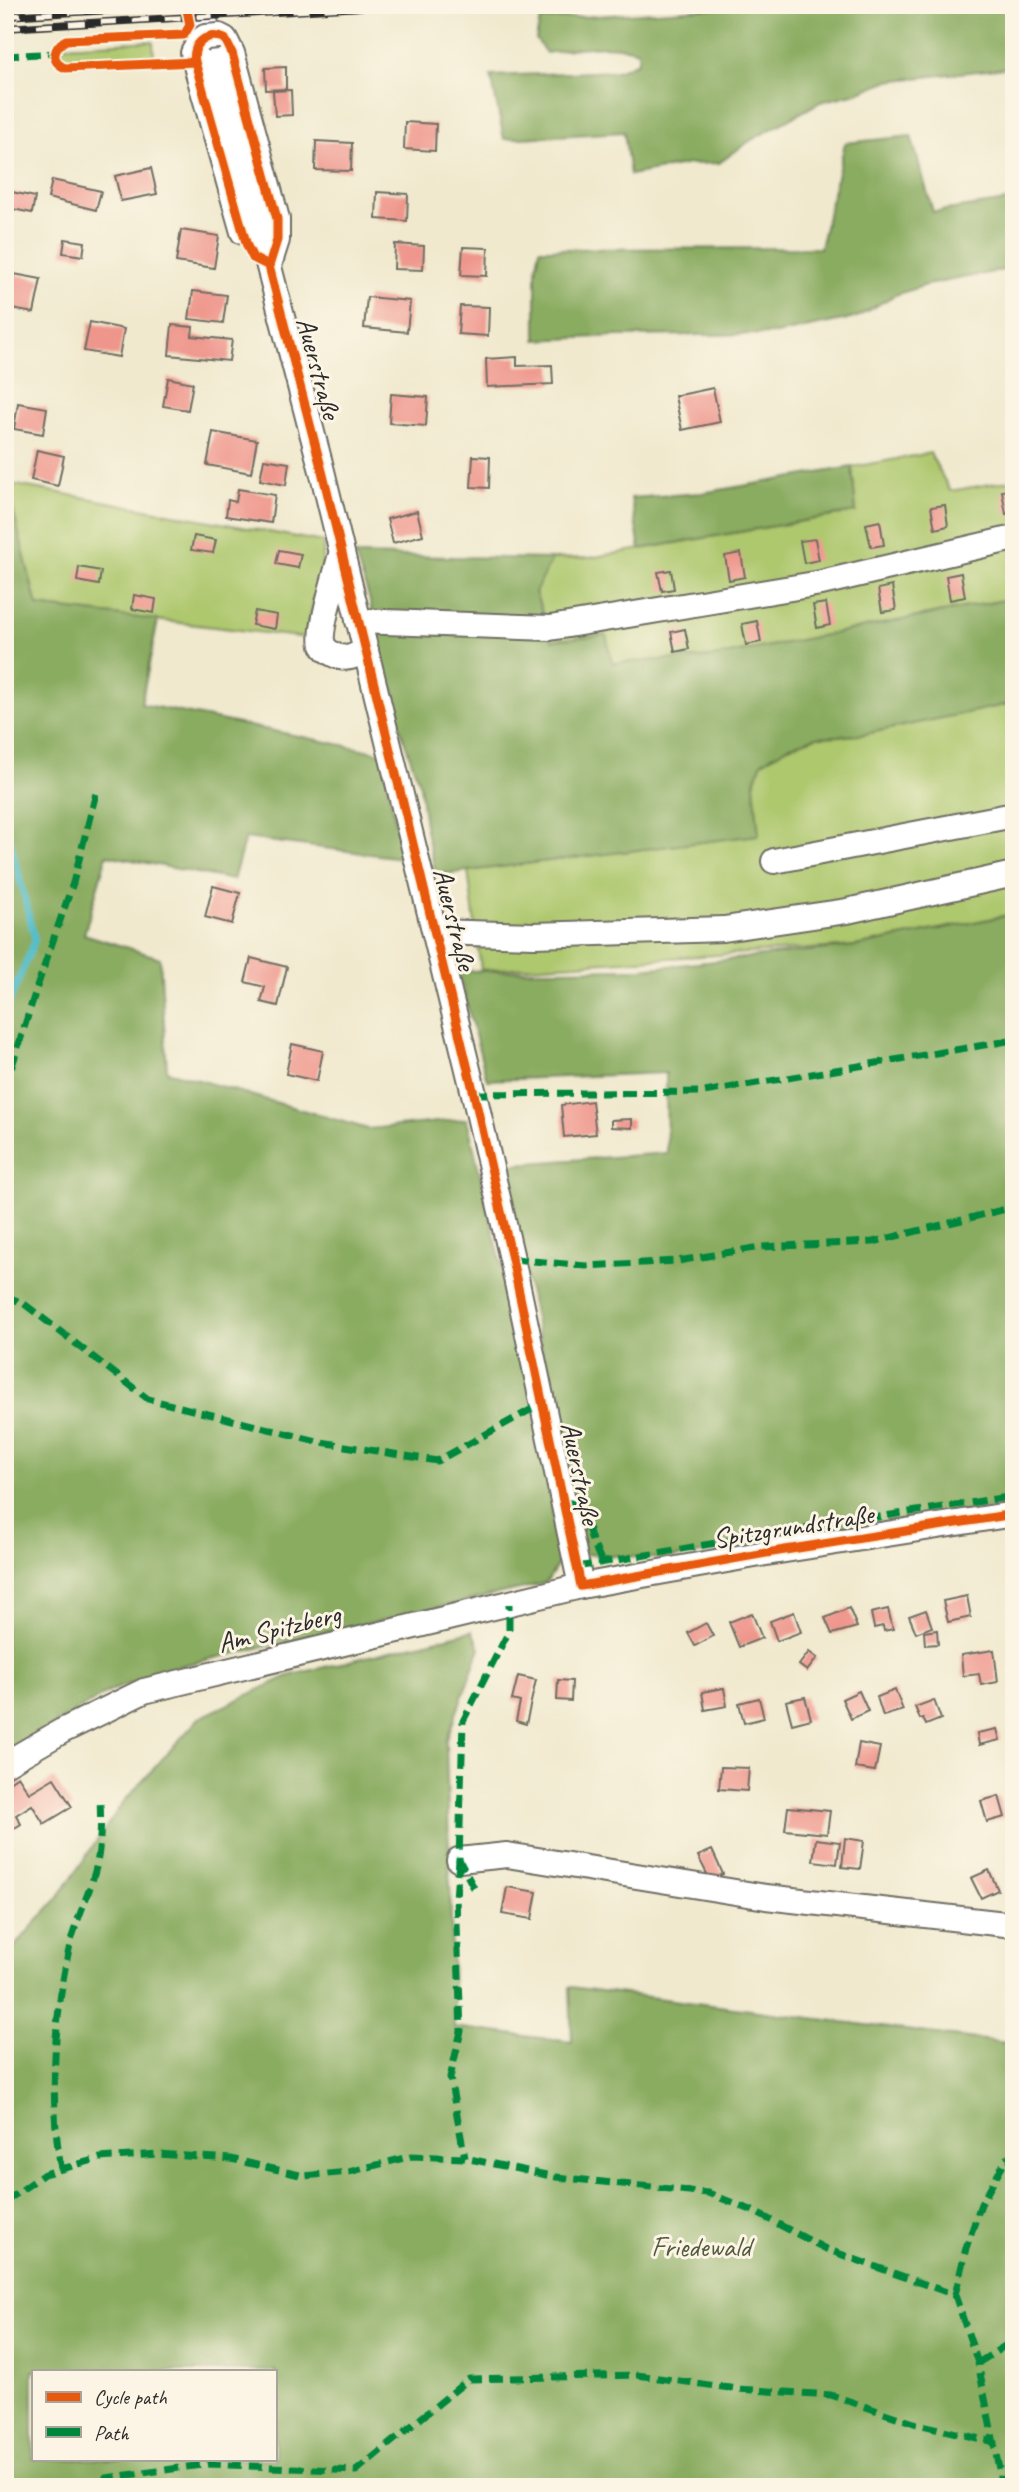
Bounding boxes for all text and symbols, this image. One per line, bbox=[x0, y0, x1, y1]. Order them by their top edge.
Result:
street label: Auerstraße bbox=[289, 313, 350, 425]
street label: Auerstraße bbox=[425, 864, 485, 976]
street label: Auerstraße bbox=[553, 1419, 609, 1529]
street label: Spitzgrundstraße bbox=[710, 1496, 878, 1556]
street label: Am Spitzberg bbox=[214, 1596, 345, 1660]
park label: Friedewald bbox=[651, 2229, 755, 2264]
legend bbox=[32, 2370, 276, 2460]
text: Cycle path bbox=[94, 2384, 167, 2410]
text: Path bbox=[94, 2420, 130, 2446]

